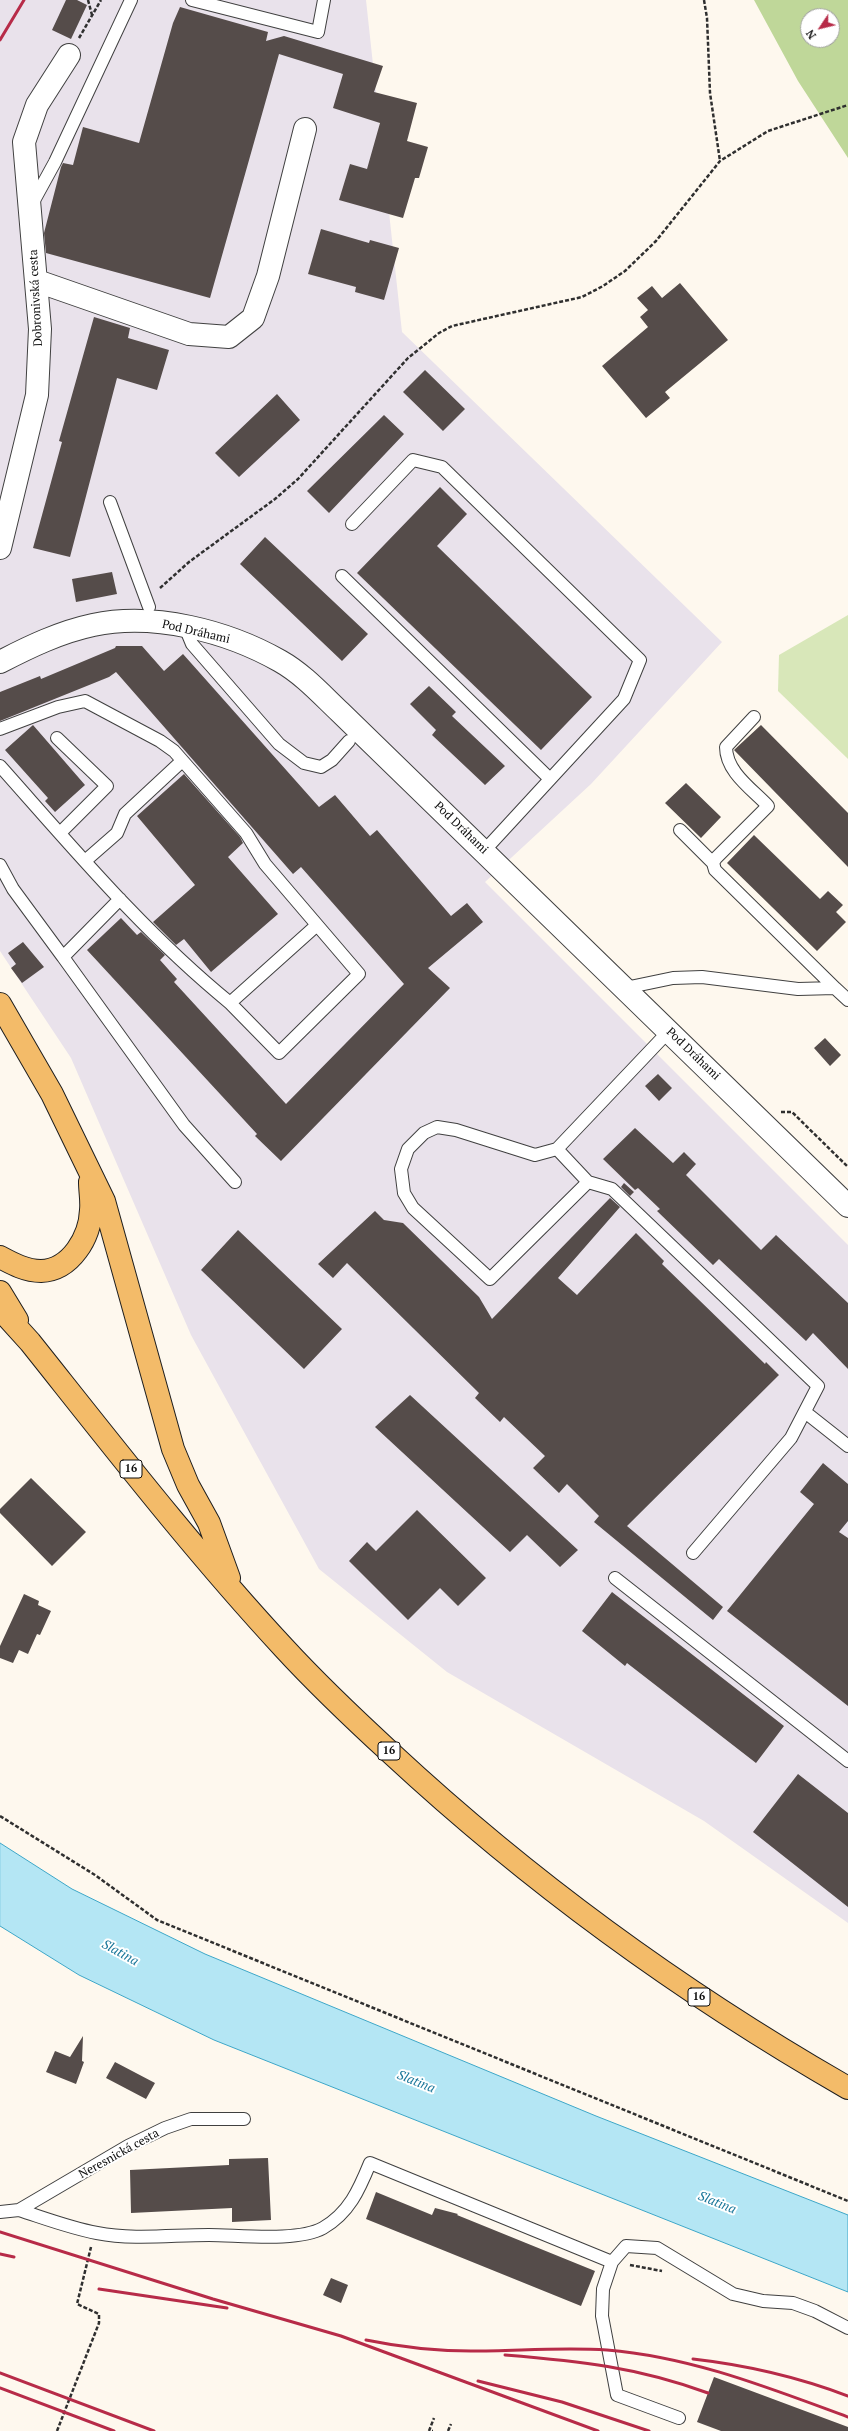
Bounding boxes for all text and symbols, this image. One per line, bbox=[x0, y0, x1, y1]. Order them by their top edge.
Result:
north arrow bbox=[800, 8, 840, 48]
text: N bbox=[803, 27, 819, 42]
street label: Dobronivská cesta bbox=[26, 249, 46, 347]
street label: Pod Dráhami bbox=[161, 617, 231, 647]
street label: Pod Dráhami bbox=[431, 799, 491, 857]
street label: Pod Dráhami bbox=[663, 1025, 723, 1083]
road number: 16 bbox=[120, 1460, 142, 1478]
road number: 16 bbox=[378, 1742, 400, 1760]
water label: Slatina bbox=[99, 1937, 141, 1969]
road number: 16 bbox=[688, 1988, 710, 2006]
water label: Slatina bbox=[395, 2067, 437, 2097]
street label: Neresnická cesta bbox=[76, 2126, 162, 2182]
water label: Slatina bbox=[696, 2188, 738, 2218]

